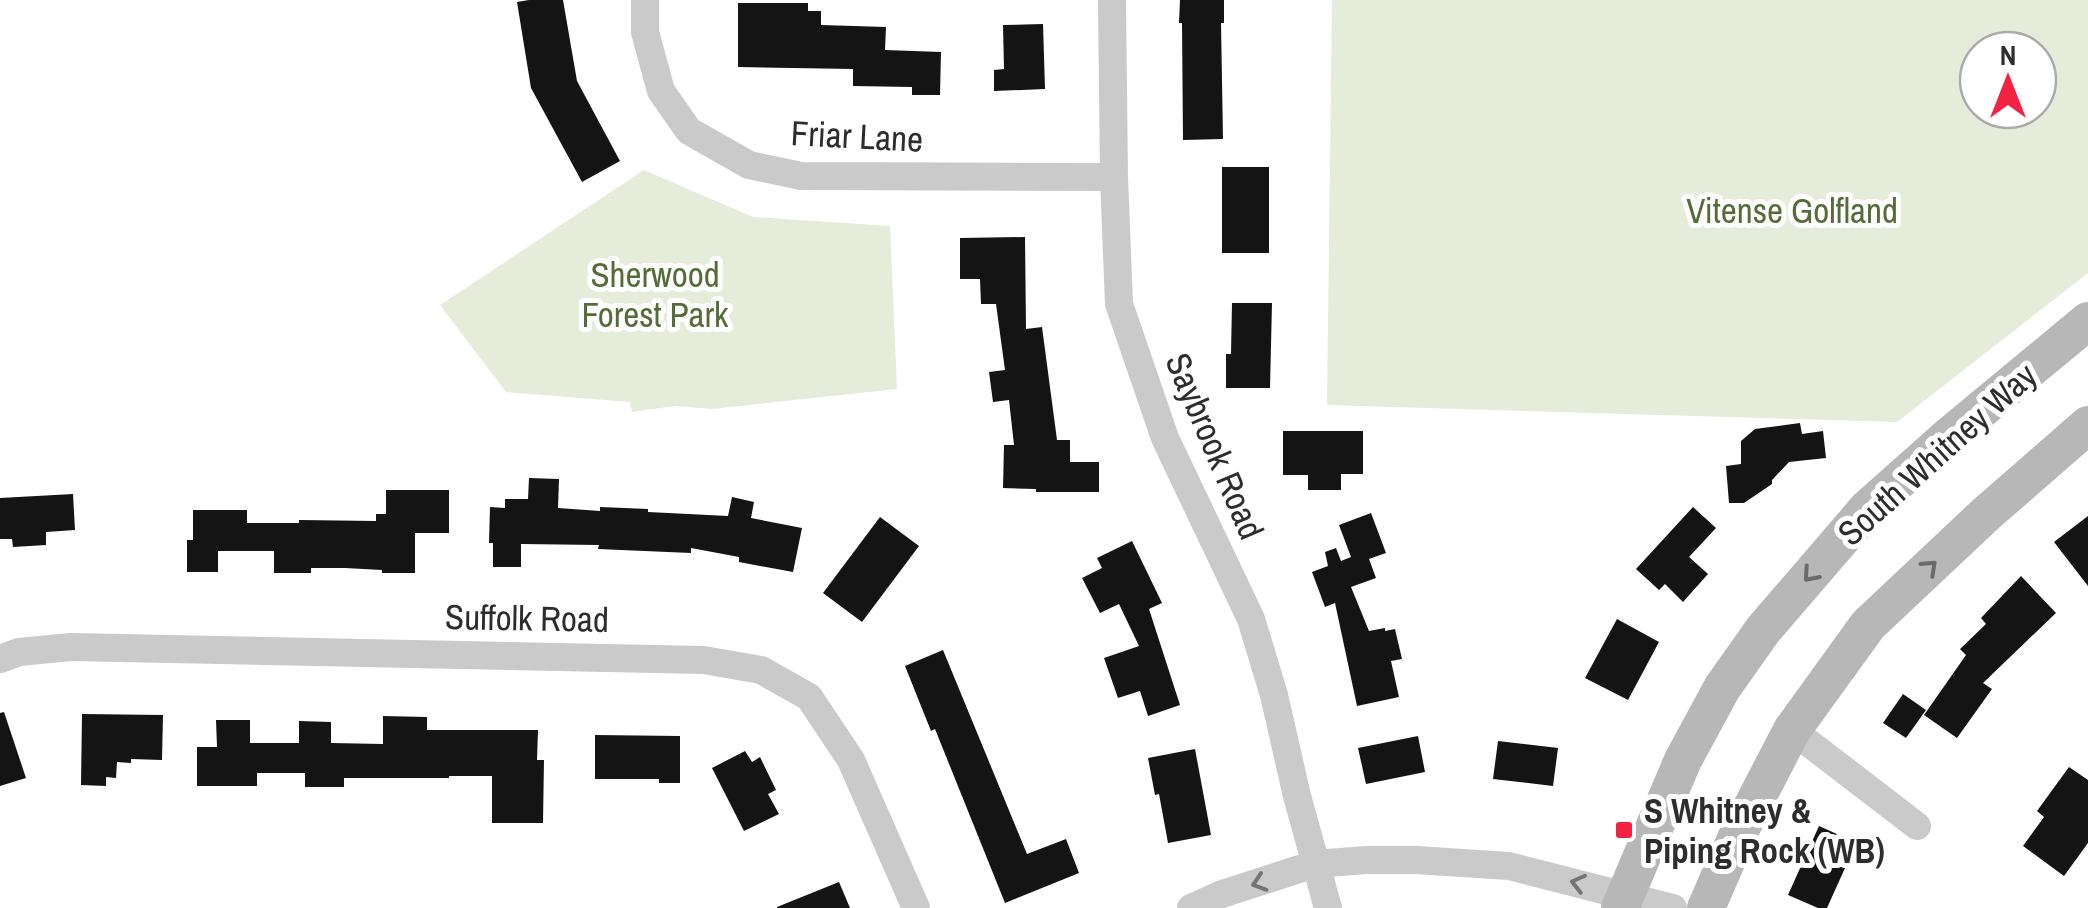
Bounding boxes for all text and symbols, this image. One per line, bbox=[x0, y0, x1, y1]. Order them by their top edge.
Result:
north arrow bbox=[1958, 30, 2058, 130]
text: N bbox=[2000, 36, 2016, 74]
street label: Friar Lane bbox=[790, 109, 924, 163]
park label: Vitense Golfland bbox=[1686, 187, 1898, 234]
park label: Sherwood Forest Park bbox=[582, 251, 729, 338]
street label: Saybrook Road bbox=[1155, 346, 1275, 546]
street label: South Whitney Way bbox=[1827, 352, 2047, 556]
one-way arrow bbox=[1918, 561, 1937, 579]
one-way arrow bbox=[1804, 564, 1822, 582]
street label: Suffolk Road bbox=[445, 593, 609, 643]
place label: S Whitney & Piping Rock (WB) bbox=[1644, 787, 1885, 874]
marker: S Whitney & Piping Rock (WB) bbox=[1613, 819, 1635, 841]
one-way arrow bbox=[1251, 871, 1268, 891]
one-way arrow bbox=[1570, 874, 1587, 895]

